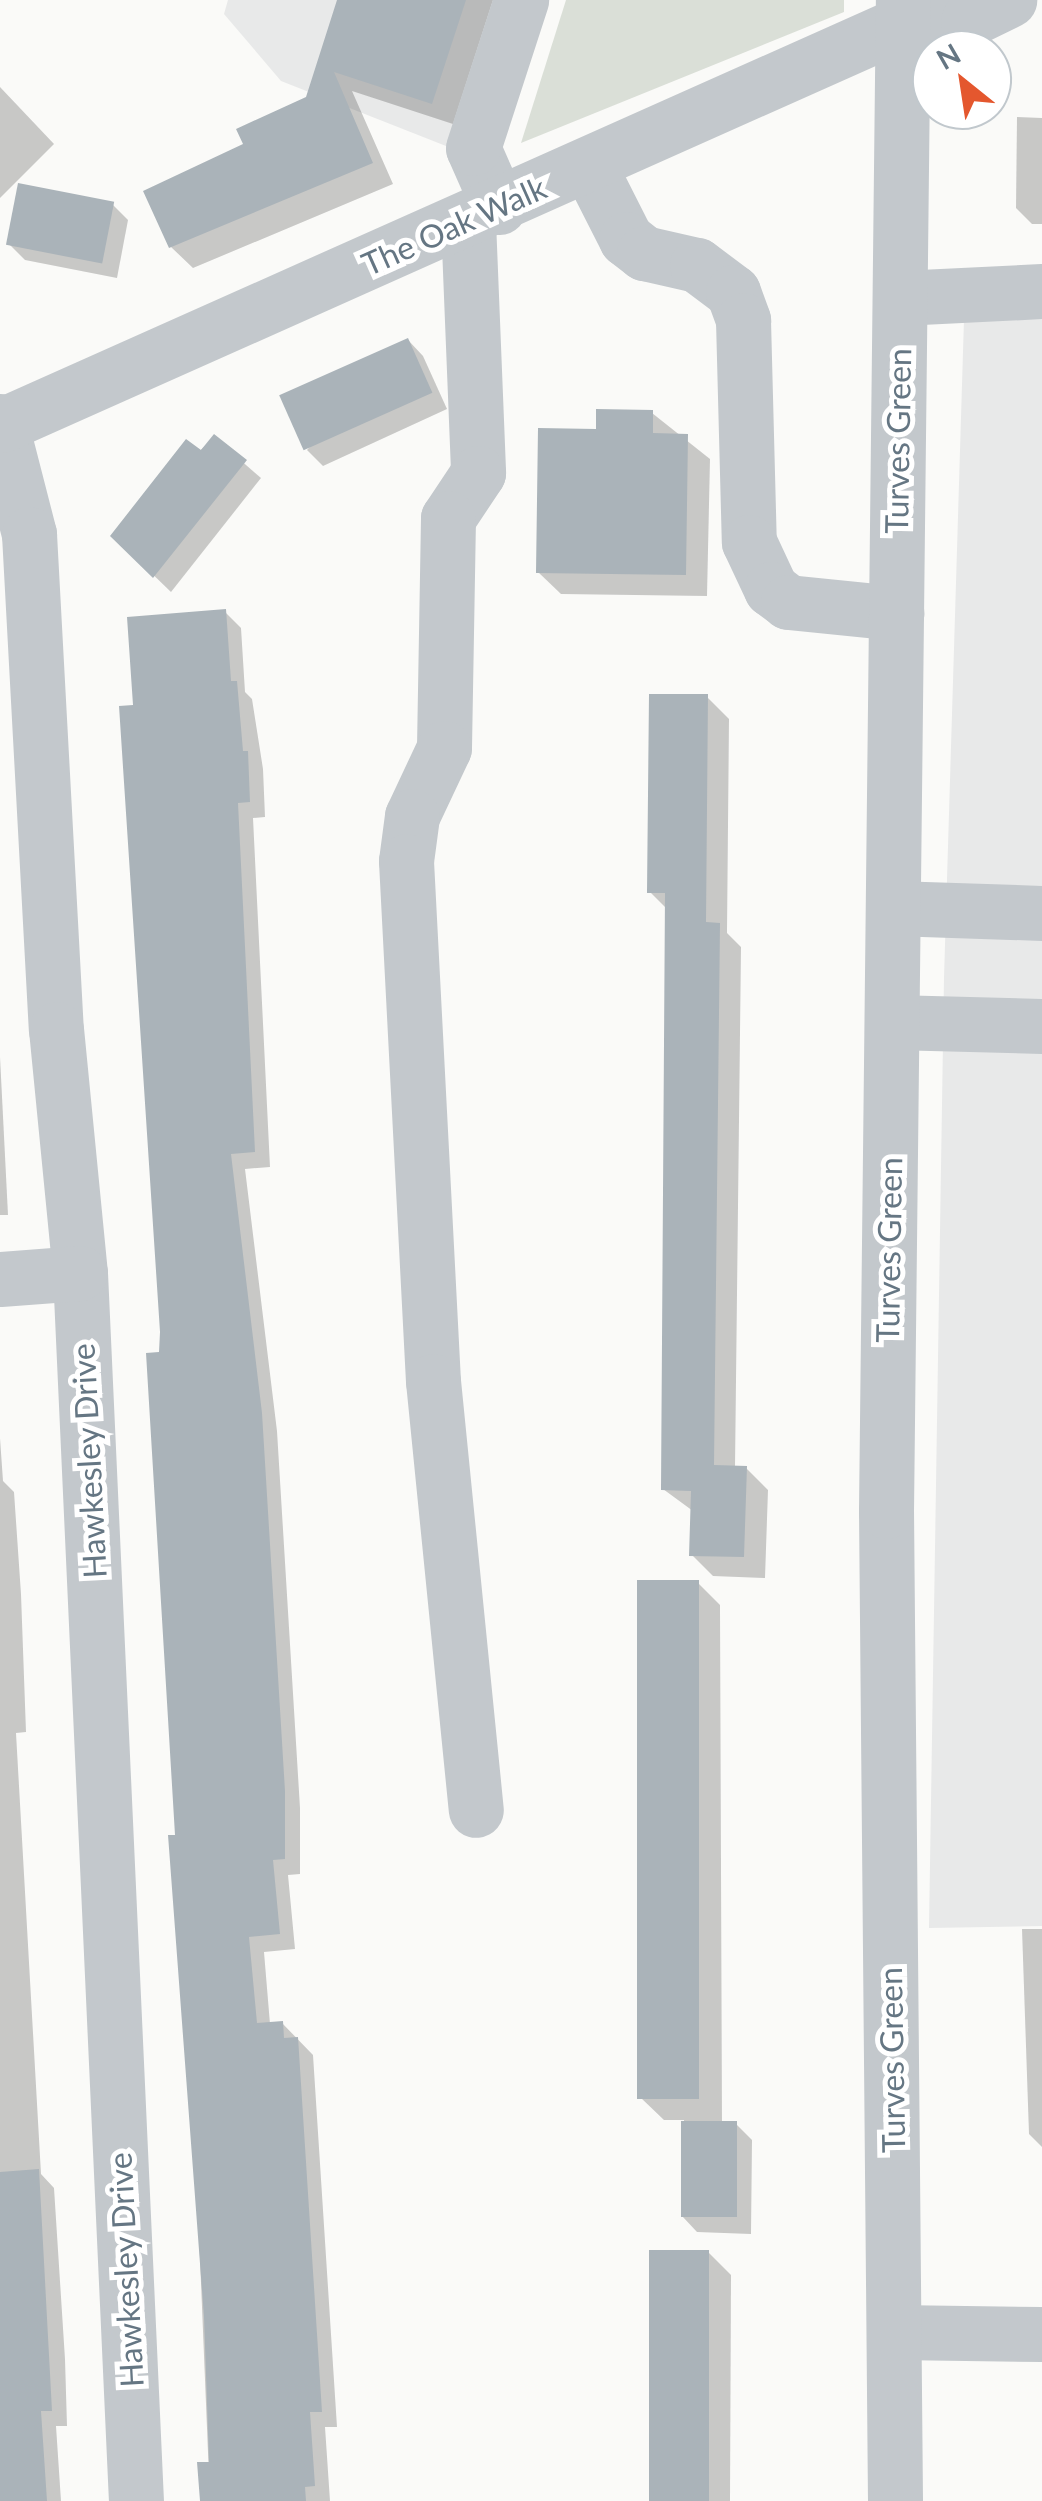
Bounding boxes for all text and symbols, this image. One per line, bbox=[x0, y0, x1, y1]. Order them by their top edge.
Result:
north arrow bbox=[912, 30, 1012, 130]
text: N bbox=[930, 36, 966, 76]
street label: The Oak Walk bbox=[356, 168, 552, 284]
street label: Turves Green bbox=[877, 348, 919, 534]
street label: Turves Green bbox=[868, 1157, 910, 1343]
street label: Hawkesley Drive bbox=[64, 1342, 114, 1580]
street label: Turves Green bbox=[871, 1967, 913, 2153]
street label: Hawkesley Drive bbox=[101, 2151, 151, 2389]

